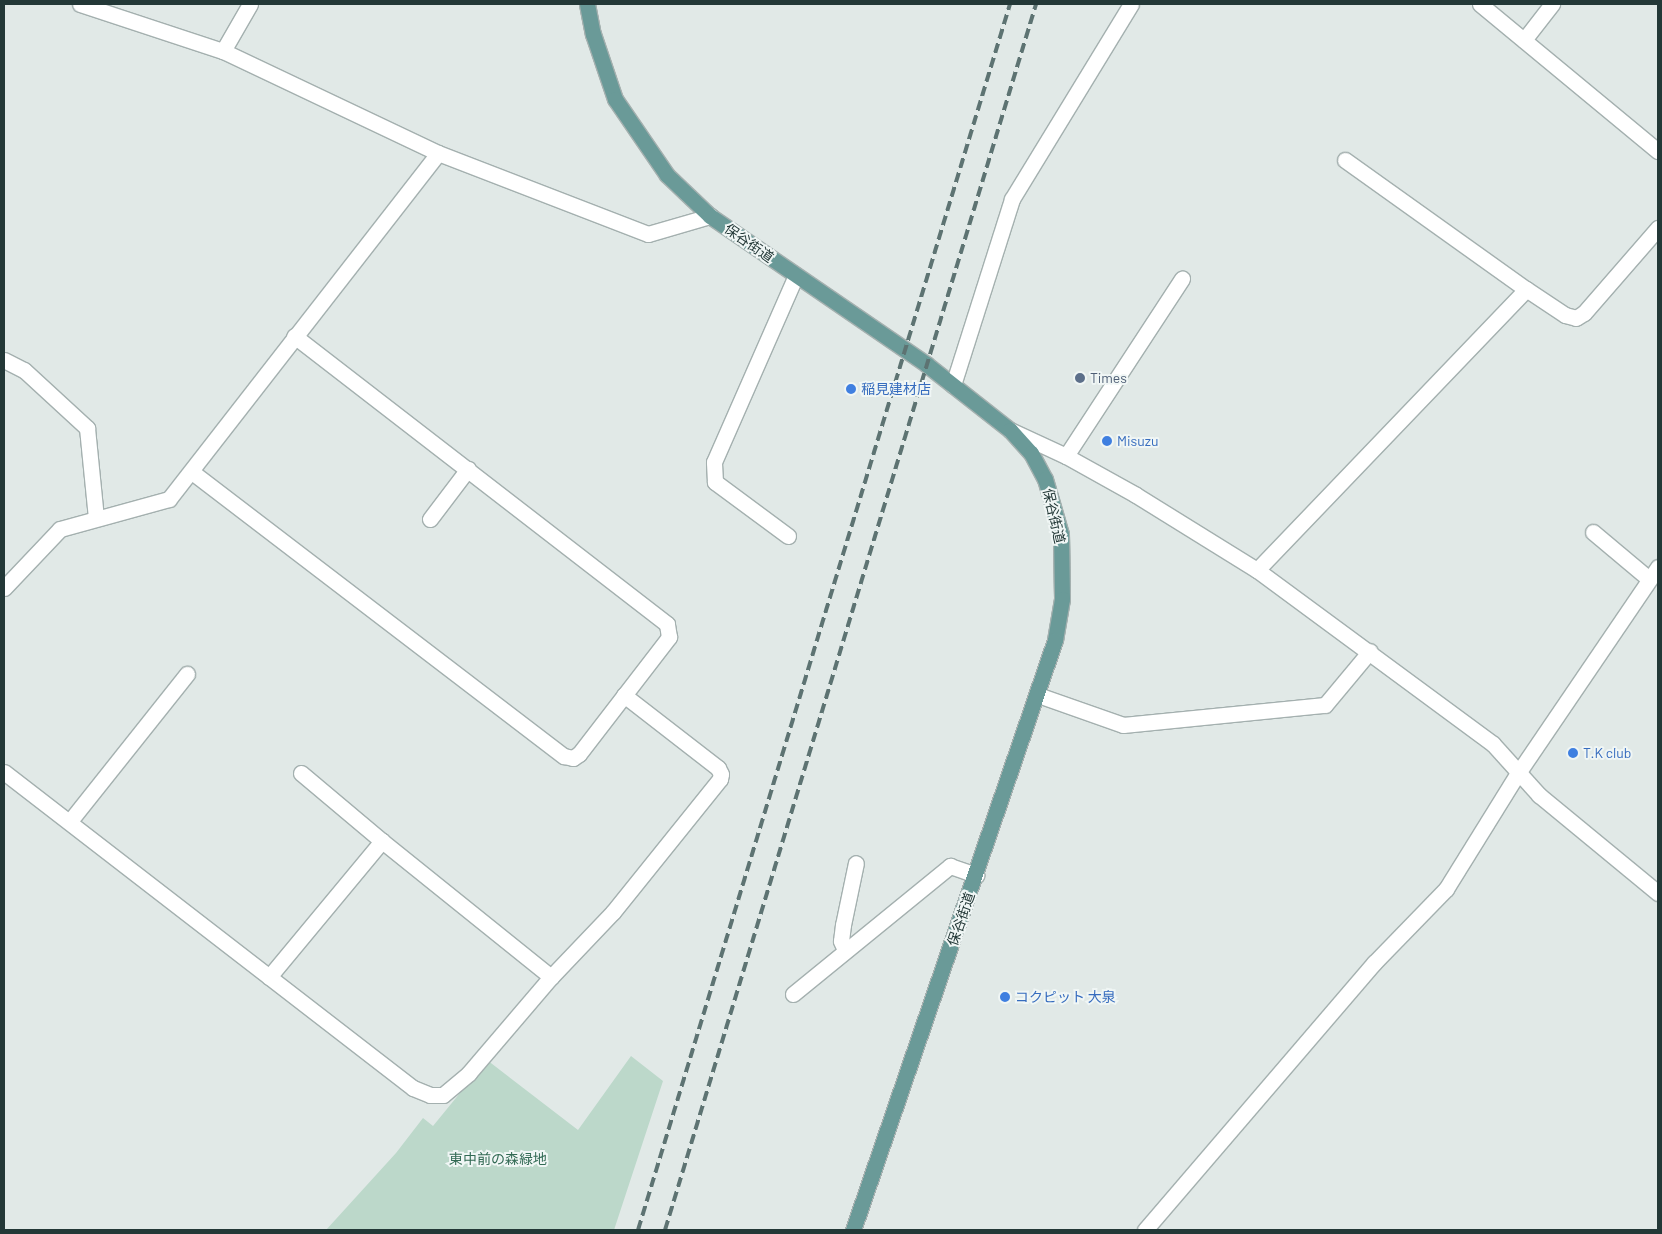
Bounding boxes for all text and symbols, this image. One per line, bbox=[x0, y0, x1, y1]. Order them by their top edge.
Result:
street label: 保谷街道 bbox=[721, 220, 777, 266]
place label: Times bbox=[1090, 370, 1127, 386]
marker: Times bbox=[1074, 372, 1086, 384]
place label: 稲見建材店 bbox=[861, 381, 931, 397]
marker: 稲見建材店 bbox=[845, 383, 857, 395]
place label: Misuzu bbox=[1117, 433, 1159, 449]
marker: Misuzu bbox=[1101, 435, 1113, 447]
street label: 保谷街道 bbox=[1040, 487, 1068, 545]
place label: T.K club bbox=[1583, 745, 1631, 761]
marker: T.K club bbox=[1567, 747, 1579, 759]
street label: 保谷街道 bbox=[944, 890, 978, 948]
place label: コクピット 大泉 bbox=[1015, 989, 1116, 1005]
marker: コクピット 大泉 bbox=[999, 991, 1011, 1003]
park label: 東中前の森緑地 bbox=[449, 1151, 547, 1167]

